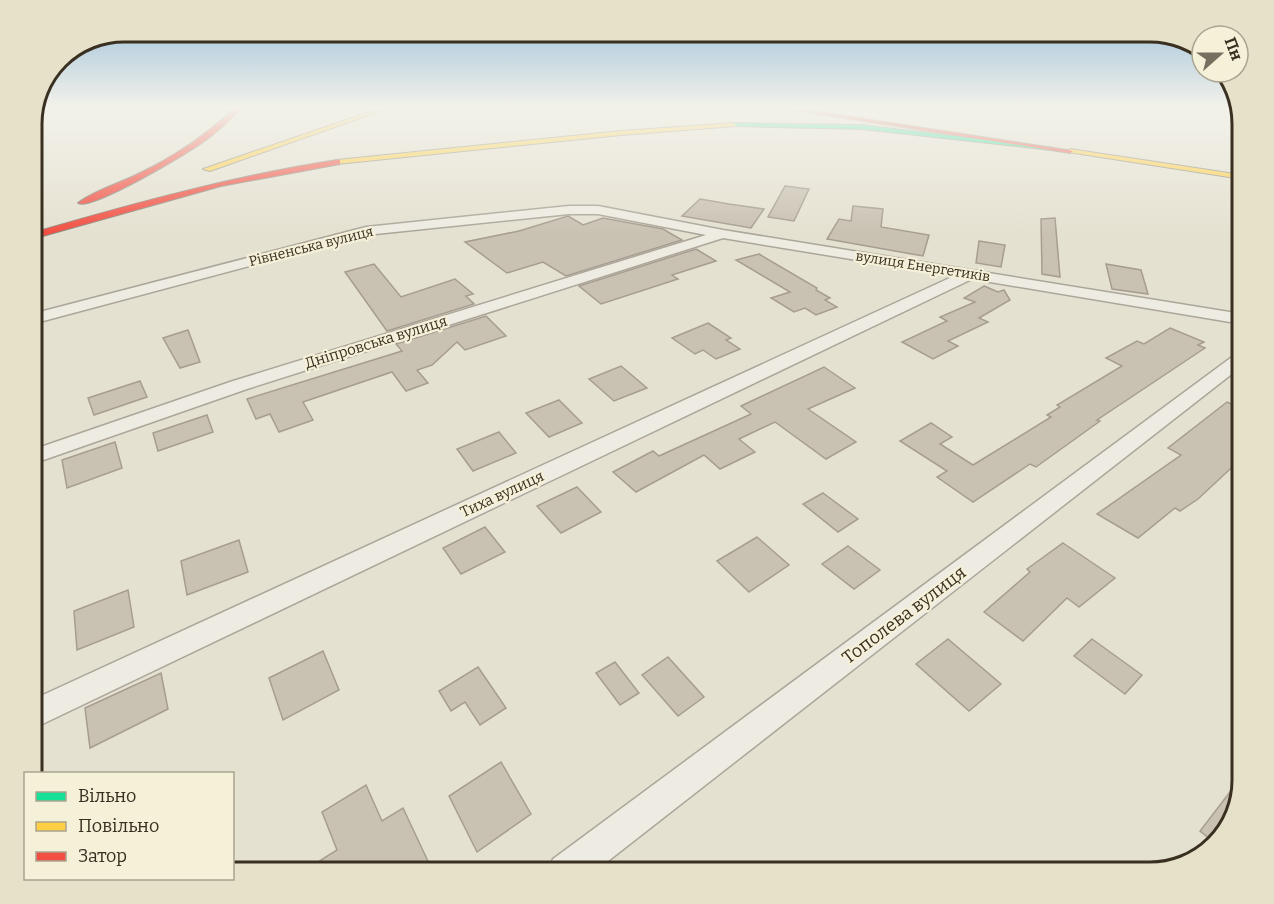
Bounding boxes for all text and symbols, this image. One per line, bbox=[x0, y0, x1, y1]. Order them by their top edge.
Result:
north arrow bbox=[1190, 24, 1250, 84]
text: Пн bbox=[1221, 35, 1247, 63]
street label: Рівненська вулиця bbox=[247, 223, 375, 270]
street label: вулиця Енергетиків bbox=[854, 247, 991, 286]
street label: Дніпровська вулиця bbox=[303, 312, 449, 372]
street label: Тиха вулиця bbox=[457, 467, 547, 521]
street label: Тополева вулиця bbox=[838, 561, 970, 669]
legend bbox=[24, 772, 234, 880]
text: Вільно bbox=[78, 785, 136, 807]
text: Повільно bbox=[78, 815, 159, 837]
text: Затор bbox=[78, 845, 127, 867]

